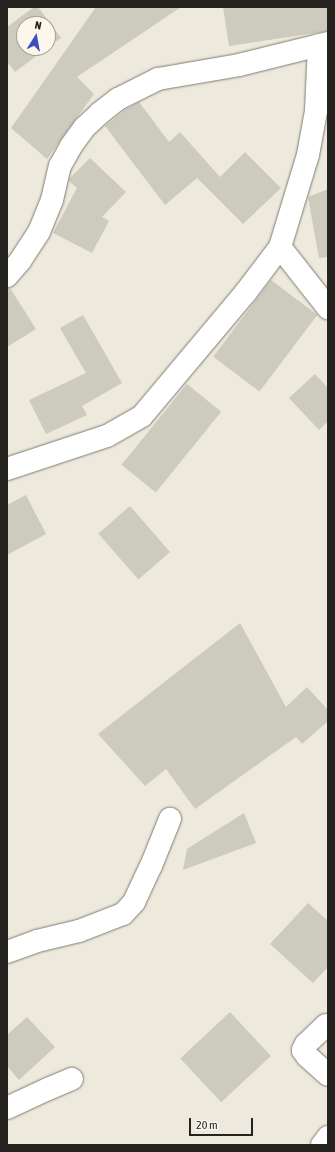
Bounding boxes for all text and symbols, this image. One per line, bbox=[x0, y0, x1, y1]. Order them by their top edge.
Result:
north arrow bbox=[16, 16, 56, 56]
text: N bbox=[34, 19, 42, 32]
scale bar bbox=[191, 1110, 255, 1136]
text: 20 m bbox=[196, 1118, 218, 1132]

